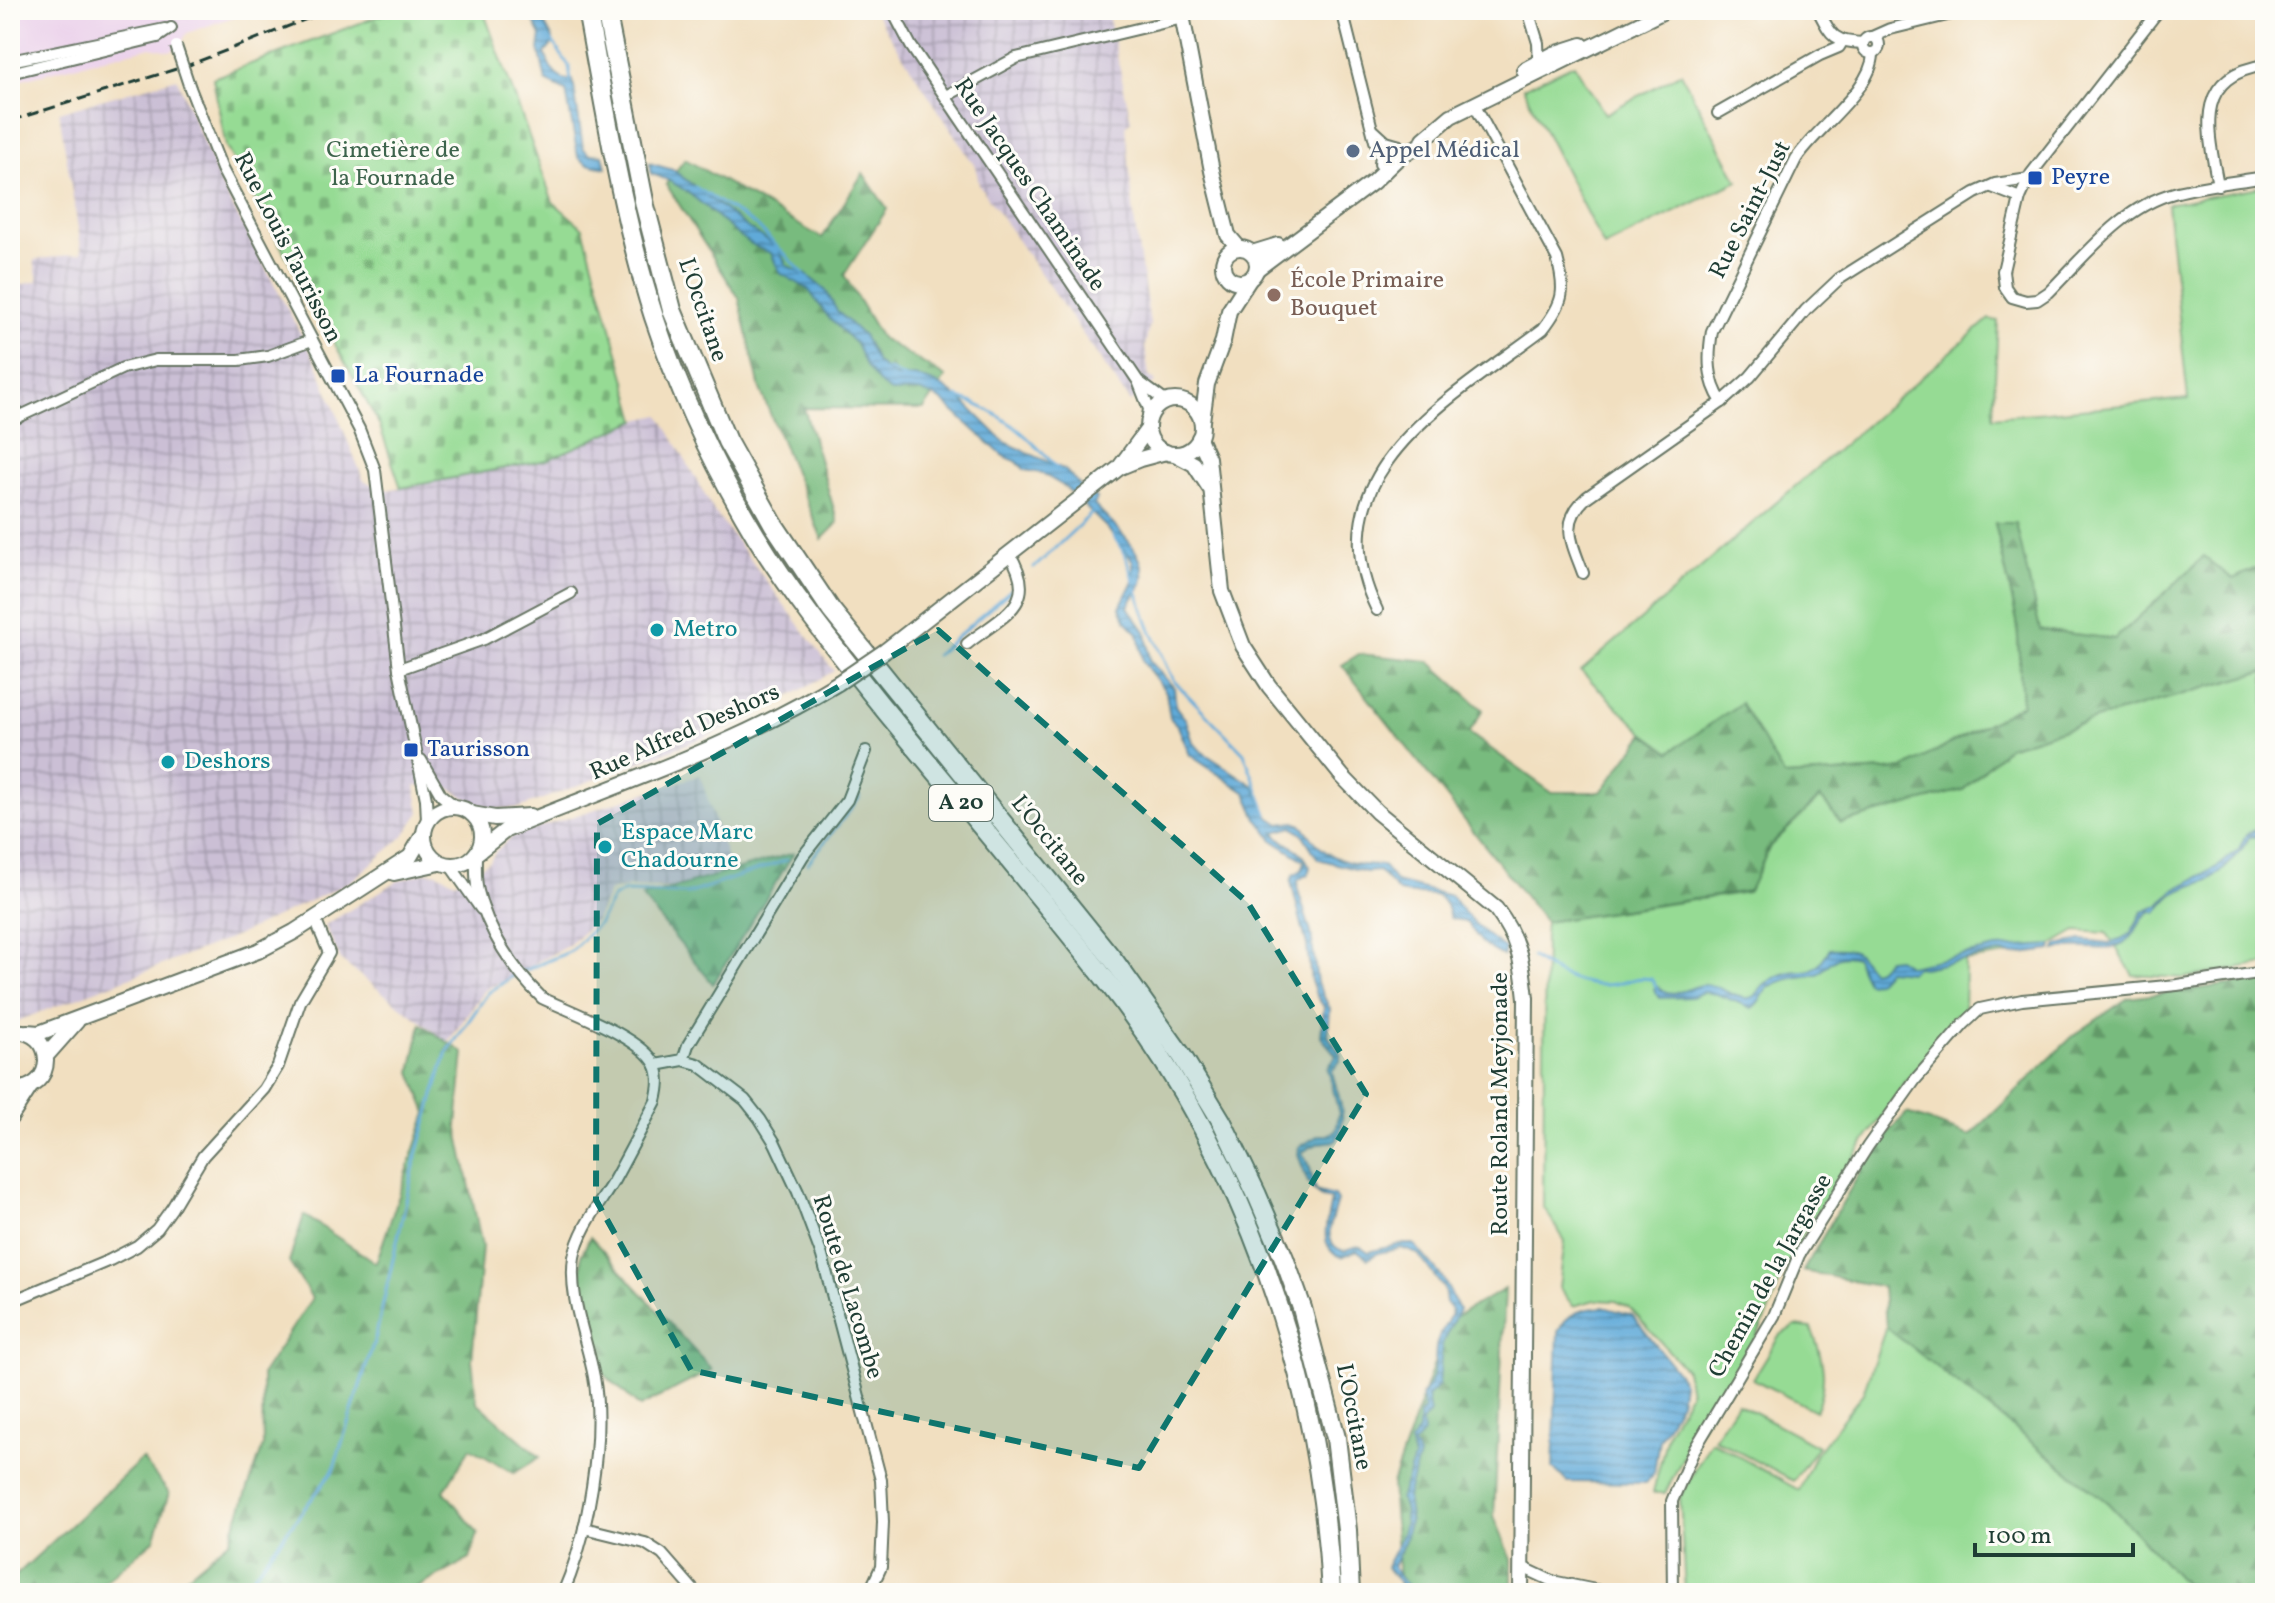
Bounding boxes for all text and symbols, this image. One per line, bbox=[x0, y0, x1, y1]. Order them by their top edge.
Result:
street label: Rue Jacques Chaminade bbox=[945, 71, 1113, 299]
park label: Cimetière de la Fournade bbox=[326, 134, 460, 196]
place label: Appel Médical bbox=[1369, 134, 1520, 168]
street label: Rue Saint-Just bbox=[1702, 135, 1800, 285]
marker: Appel Médical bbox=[1344, 142, 1362, 160]
street label: Rue Louis Taurisson bbox=[224, 147, 350, 349]
place label: Peyre bbox=[2051, 161, 2110, 195]
marker: Peyre bbox=[2026, 169, 2044, 187]
street label: L'Occitane bbox=[668, 253, 736, 367]
place label: École Primaire Bouquet bbox=[1290, 264, 1444, 326]
marker: École Primaire Bouquet bbox=[1265, 286, 1283, 304]
place label: La Fournade bbox=[354, 359, 484, 393]
marker: La Fournade bbox=[329, 367, 347, 385]
place label: Metro bbox=[673, 613, 738, 647]
marker: Metro bbox=[648, 621, 666, 639]
street label: Rue Alfred Deshors bbox=[585, 676, 785, 790]
place label: Taurisson bbox=[427, 733, 530, 767]
marker: Taurisson bbox=[402, 741, 420, 759]
place label: Deshors bbox=[184, 745, 271, 779]
marker: Deshors bbox=[159, 753, 177, 771]
road number: A 20 bbox=[929, 785, 993, 821]
street label: L'Occitane bbox=[1002, 788, 1096, 894]
place label: Espace Marc Chadourne bbox=[621, 816, 753, 878]
marker: Espace Marc Chadourne bbox=[596, 838, 614, 856]
street label: Route Roland Meyjonade bbox=[1484, 972, 1518, 1236]
street label: Chemin de la Jargasse bbox=[1701, 1168, 1841, 1384]
street label: Route de Lacombe bbox=[803, 1191, 891, 1383]
street label: L'Occitane bbox=[1326, 1361, 1380, 1473]
scale bar bbox=[1975, 1507, 2133, 1557]
text: 100 m bbox=[1987, 1520, 2052, 1554]

